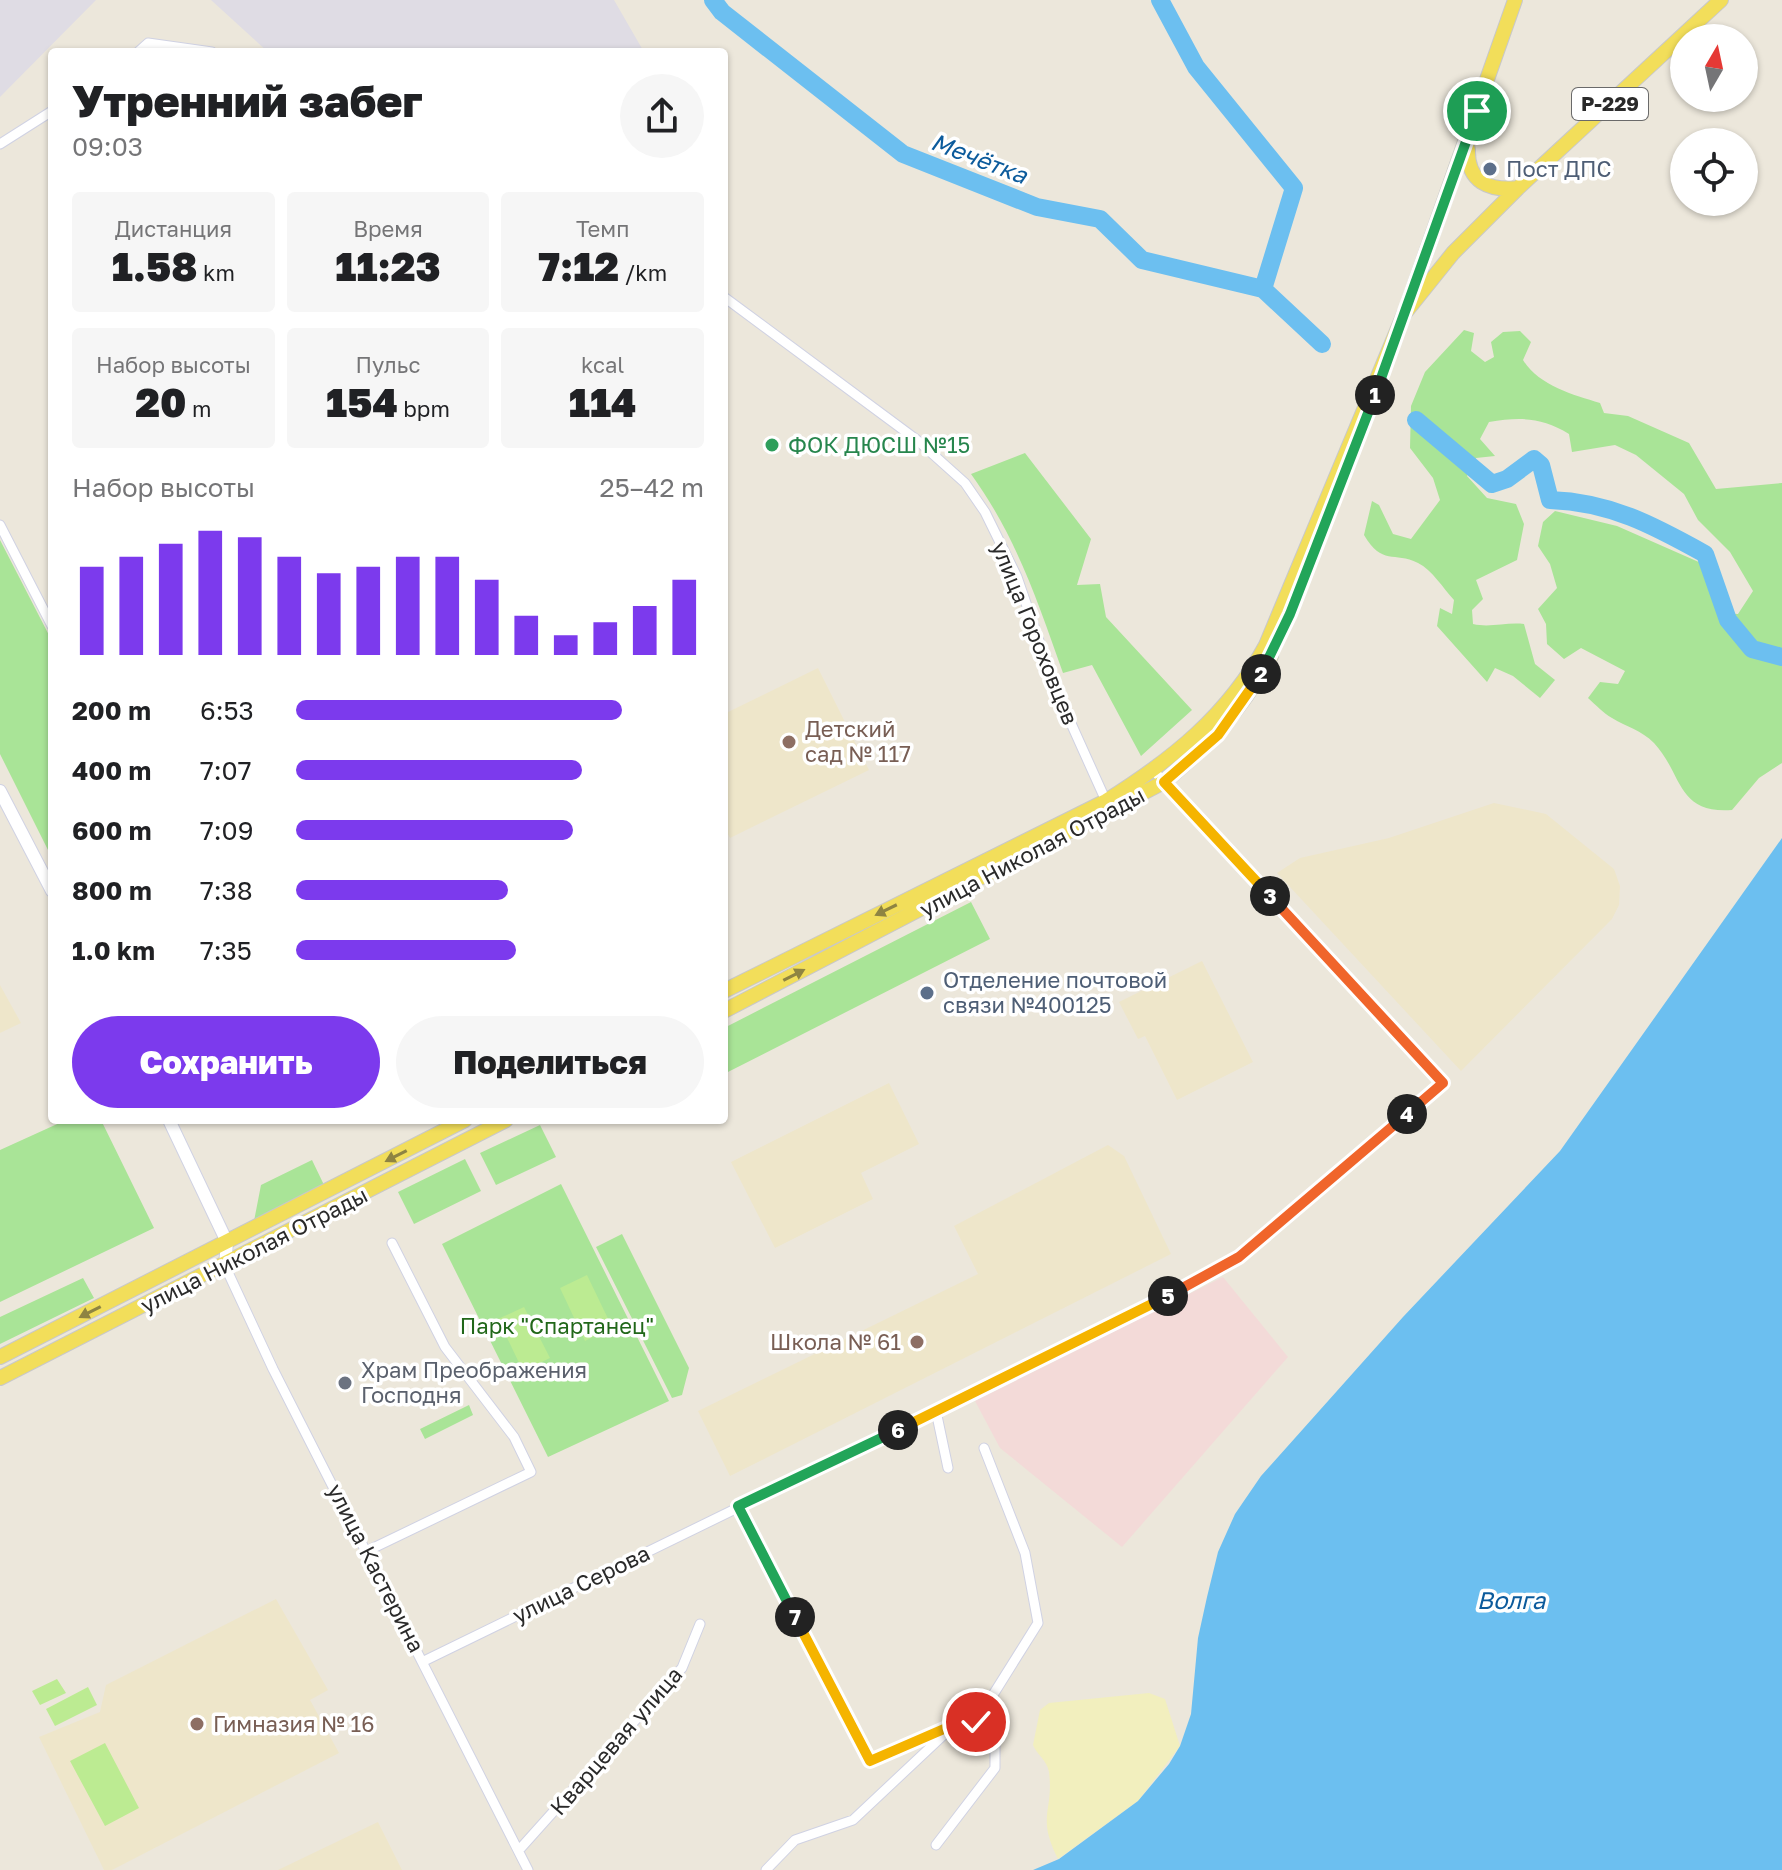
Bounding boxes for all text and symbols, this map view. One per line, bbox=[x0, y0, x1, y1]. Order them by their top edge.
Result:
north arrow bbox=[1670, 24, 1758, 112]
map controls bbox=[1670, 24, 1758, 216]
text: Утренний забег bbox=[72, 74, 423, 127]
button: share bbox=[620, 74, 704, 158]
pin bbox=[1443, 77, 1511, 145]
road number: Р-229 bbox=[1572, 88, 1648, 120]
icon: arrive bbox=[1455, 89, 1499, 133]
water label: Мечётка bbox=[927, 126, 1033, 190]
button: locate bbox=[1670, 128, 1758, 216]
text: 09:03 bbox=[72, 131, 143, 162]
place label: Пост ДПС bbox=[1506, 155, 1612, 182]
marker: Пост ДПС bbox=[1481, 160, 1499, 178]
text: Дистанция bbox=[115, 215, 232, 242]
text: Время bbox=[353, 215, 423, 242]
text: Темп bbox=[576, 215, 629, 242]
text: 1.58 bbox=[112, 242, 197, 290]
text: 11:23 bbox=[335, 242, 441, 290]
text: 7:12 bbox=[538, 242, 619, 290]
text: km bbox=[197, 259, 235, 286]
text: /km bbox=[619, 259, 667, 286]
text: Набор высоты bbox=[96, 351, 251, 378]
text: Пульс bbox=[355, 351, 421, 378]
text: kcal bbox=[581, 351, 624, 378]
pin: 1 bbox=[1355, 375, 1395, 415]
text: 20 bbox=[135, 378, 186, 426]
text: 154 bbox=[326, 378, 398, 426]
text: 114 bbox=[569, 378, 636, 426]
text: 1 bbox=[1369, 381, 1381, 408]
text: m bbox=[186, 395, 211, 422]
text: bpm bbox=[398, 395, 450, 422]
place label: ФОК ДЮСШ №15 bbox=[788, 431, 970, 458]
marker: ФОК ДЮСШ №15 bbox=[763, 436, 781, 454]
text: Набор высоты bbox=[72, 472, 255, 503]
text: 25–42 m bbox=[600, 472, 704, 503]
street label: улица Гороховцев bbox=[986, 537, 1085, 728]
pin: 2 bbox=[1241, 654, 1281, 694]
text: 2 bbox=[1254, 660, 1268, 687]
text: 200 m bbox=[72, 695, 151, 726]
text: 6:53 bbox=[200, 695, 254, 726]
place label: Детский сад № 117 bbox=[805, 715, 911, 767]
marker: Детский сад № 117 bbox=[780, 733, 798, 751]
text: 400 m bbox=[72, 755, 151, 786]
text: 7:07 bbox=[200, 755, 251, 786]
street label: улица Николая Отрады bbox=[915, 781, 1149, 922]
text: 600 m bbox=[72, 815, 152, 846]
text: 7:09 bbox=[200, 815, 253, 846]
text: 800 m bbox=[72, 875, 152, 906]
text: 7:38 bbox=[200, 875, 253, 906]
pin: 3 bbox=[1250, 876, 1290, 916]
text: 3 bbox=[1263, 882, 1277, 909]
one-way arrow bbox=[874, 904, 897, 917]
text: 1.0 km bbox=[72, 935, 155, 966]
text: 7:35 bbox=[200, 935, 252, 966]
place label: Отделение почтовой связи №400125 bbox=[943, 966, 1167, 1018]
one-way arrow bbox=[782, 969, 805, 982]
marker: Отделение почтовой связи №400125 bbox=[918, 984, 936, 1002]
button: Сохранить bbox=[72, 1016, 380, 1108]
button: Поделиться bbox=[396, 1016, 704, 1108]
pin: 4 bbox=[1387, 1094, 1427, 1134]
text: 4 bbox=[1400, 1100, 1414, 1127]
one-way arrow bbox=[385, 1149, 408, 1162]
street label: улица Николая Отрады bbox=[136, 1181, 372, 1319]
pin: 5 bbox=[1148, 1276, 1188, 1316]
text: 5 bbox=[1161, 1282, 1175, 1309]
one-way arrow bbox=[78, 1305, 101, 1319]
park label: Парк "Спартанец" bbox=[460, 1312, 654, 1339]
place label: Школа № 61 bbox=[770, 1328, 901, 1355]
marker: Школа № 61 bbox=[908, 1333, 926, 1351]
place label: Храм Преображения Господня bbox=[361, 1356, 587, 1408]
marker: Храм Преображения Господня bbox=[336, 1374, 354, 1392]
pin: 6 bbox=[878, 1410, 918, 1450]
text: 6 bbox=[891, 1416, 905, 1443]
street label: улица Кастерина bbox=[322, 1479, 431, 1657]
street label: улица Серова bbox=[508, 1539, 654, 1628]
water label: Волга bbox=[1477, 1585, 1547, 1614]
pin: 7 bbox=[775, 1597, 815, 1637]
text: 7 bbox=[789, 1603, 801, 1630]
street label: Кварцевая улица bbox=[544, 1661, 687, 1820]
pin bbox=[942, 1688, 1010, 1756]
icon: check bbox=[954, 1700, 998, 1744]
place label: Гимназия № 16 bbox=[213, 1710, 375, 1737]
marker: Гимназия № 16 bbox=[188, 1715, 206, 1733]

